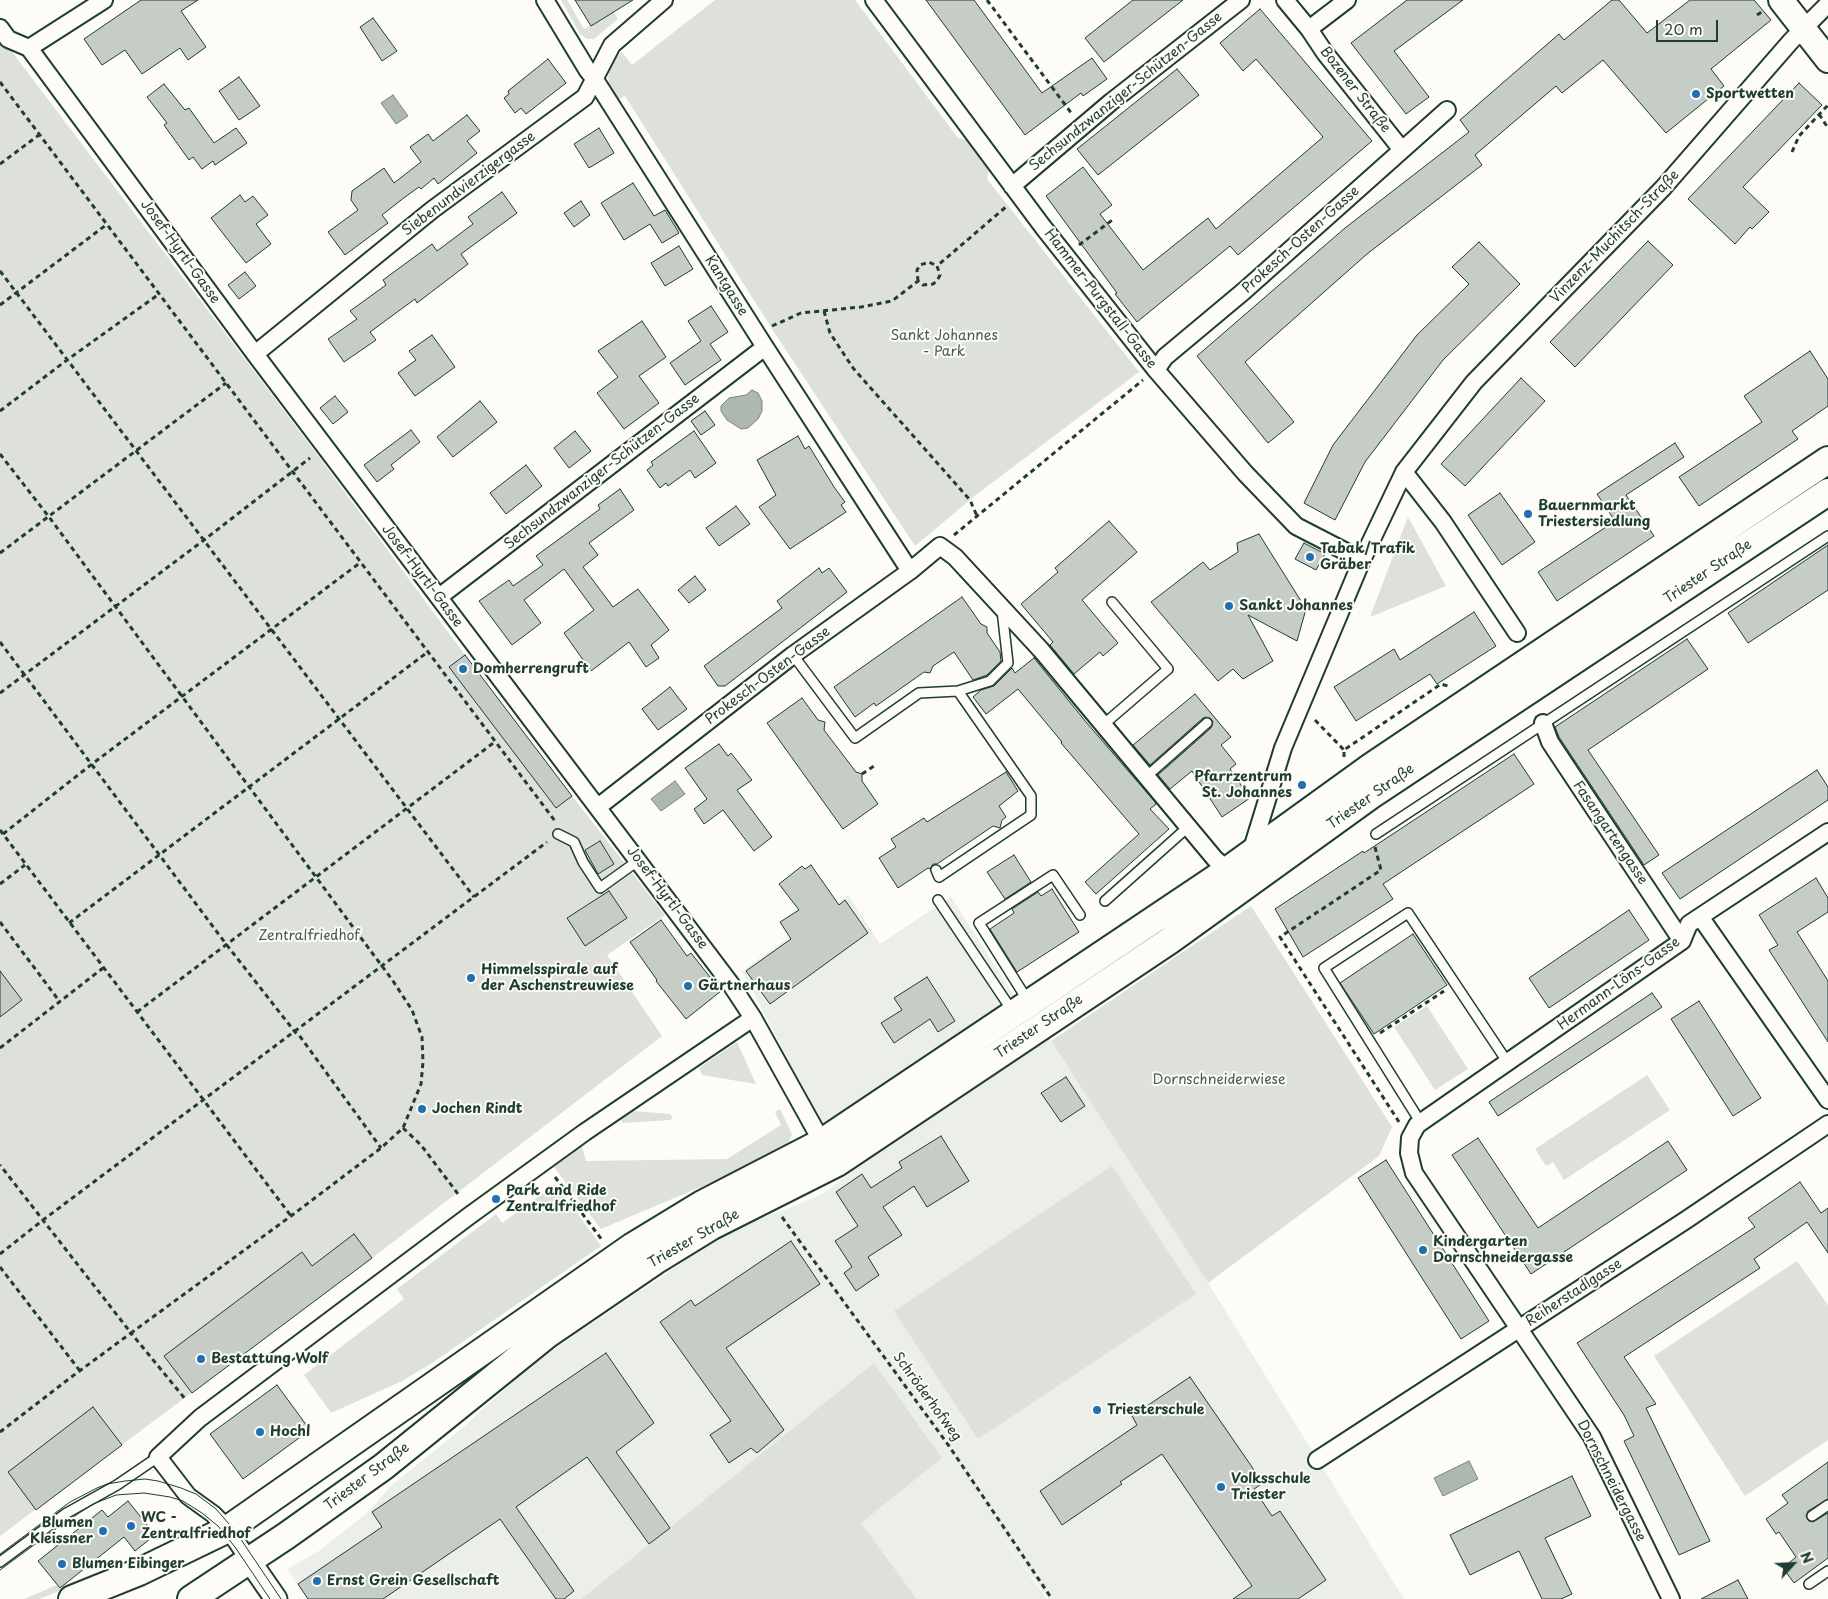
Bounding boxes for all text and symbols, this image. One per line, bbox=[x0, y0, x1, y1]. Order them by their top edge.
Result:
street label: Sechsundzwanziger-Schützen-Gasse bbox=[1026, 9, 1226, 175]
scale bar bbox=[1658, 10, 1720, 42]
text: 20 m bbox=[1664, 17, 1703, 40]
street label: Bozener Straße bbox=[1316, 44, 1394, 136]
place label: Sportwetten bbox=[1706, 86, 1794, 102]
marker: Sportwetten bbox=[1690, 88, 1702, 100]
street label: Siebenundvierzigergasse bbox=[399, 128, 539, 240]
street label: Vinzenz-Muchitsch-Straße bbox=[1547, 167, 1683, 307]
street label: Prokesch-Osten-Gasse bbox=[1239, 183, 1363, 297]
street label: Josef-Hyrtl-Gasse bbox=[137, 197, 223, 307]
street label: Hammer-Purgstall-Gasse bbox=[1040, 226, 1160, 372]
street label: Kantgasse bbox=[701, 253, 751, 319]
park label: Sankt Johannes - Park bbox=[890, 328, 998, 361]
street label: Sechsundzwanziger-Schützen-Gasse bbox=[501, 390, 703, 554]
place label: Bauernmarkt Triestersiedlung bbox=[1538, 498, 1650, 530]
marker: Bauernmarkt Triestersiedlung bbox=[1522, 508, 1534, 520]
street label: Josef-Hyrtl-Gasse bbox=[378, 521, 466, 631]
street label: Triester Straße bbox=[1661, 536, 1755, 608]
place label: Tabak/Trafik Gräber bbox=[1320, 541, 1415, 574]
marker: Tabak/Trafik Gräber bbox=[1304, 551, 1316, 563]
place label: Sankt Johannes bbox=[1239, 598, 1353, 614]
marker: Sankt Johannes bbox=[1223, 600, 1235, 612]
street label: Prokesch-Osten-Gasse bbox=[702, 624, 834, 728]
place label: Domherrengruft bbox=[473, 661, 589, 677]
marker: Domherrengruft bbox=[457, 663, 469, 675]
street label: Triester Straße bbox=[1324, 761, 1418, 833]
place label: Pfarrzentrum St. Johannes bbox=[1194, 769, 1292, 802]
street label: Fasangartengasse bbox=[1569, 778, 1651, 888]
marker: Pfarrzentrum St. Johannes bbox=[1296, 779, 1308, 791]
street label: Josef-Hyrtl-Gasse bbox=[623, 843, 711, 953]
park label: Zentralfriedhof bbox=[258, 928, 360, 944]
street label: Hermann-Löns-Gasse bbox=[1555, 934, 1683, 1034]
place label: Himmelsspirale auf der Aschenstreuwiese bbox=[481, 962, 634, 994]
marker: Himmelsspirale auf der Aschenstreuwiese bbox=[465, 972, 477, 984]
place label: Gärtnerhaus bbox=[698, 978, 790, 994]
marker: Gärtnerhaus bbox=[682, 980, 694, 992]
street label: Triester Straße bbox=[992, 991, 1086, 1063]
park label: Dornschneiderwiese bbox=[1152, 1072, 1286, 1088]
place label: Jochen Rindt bbox=[432, 1101, 523, 1117]
marker: Jochen Rindt bbox=[416, 1103, 428, 1115]
place label: Park and Ride Zentralfriedhof bbox=[506, 1183, 616, 1216]
marker: Park and Ride Zentralfriedhof bbox=[490, 1193, 502, 1205]
street label: Triester Straße bbox=[645, 1206, 743, 1272]
place label: Kindergarten Dornschneidergasse bbox=[1433, 1234, 1573, 1266]
marker: Kindergarten Dornschneidergasse bbox=[1417, 1244, 1429, 1256]
street label: Reiherstadlgasse bbox=[1523, 1256, 1625, 1330]
street label: Schröderhofweg bbox=[889, 1349, 965, 1445]
place label: Bestattung Wolf bbox=[211, 1351, 328, 1367]
marker: Bestattung Wolf bbox=[195, 1353, 207, 1365]
place label: Triesterschule bbox=[1107, 1402, 1204, 1418]
marker: Triesterschule bbox=[1091, 1404, 1103, 1416]
street label: Dornschneidergasse bbox=[1573, 1417, 1649, 1545]
place label: Hochl bbox=[270, 1424, 310, 1440]
marker: Hochl bbox=[254, 1426, 266, 1438]
street label: Triester Straße bbox=[321, 1439, 413, 1515]
place label: Volksschule Triester bbox=[1231, 1471, 1311, 1504]
marker: Volksschule Triester bbox=[1215, 1481, 1227, 1493]
place label: WC - Zentralfriedhof bbox=[141, 1510, 251, 1542]
place label: Blumen Kleissner bbox=[30, 1515, 93, 1548]
marker: WC - Zentralfriedhof bbox=[125, 1520, 137, 1532]
marker: Blumen Kleissner bbox=[97, 1525, 109, 1537]
north arrow bbox=[1768, 1539, 1818, 1589]
text: N bbox=[1795, 1548, 1819, 1567]
place label: Blumen Eibinger bbox=[72, 1556, 185, 1572]
marker: Blumen Eibinger bbox=[56, 1558, 68, 1570]
place label: Ernst Grein Gesellschaft bbox=[327, 1573, 500, 1589]
marker: Ernst Grein Gesellschaft bbox=[311, 1575, 323, 1587]

